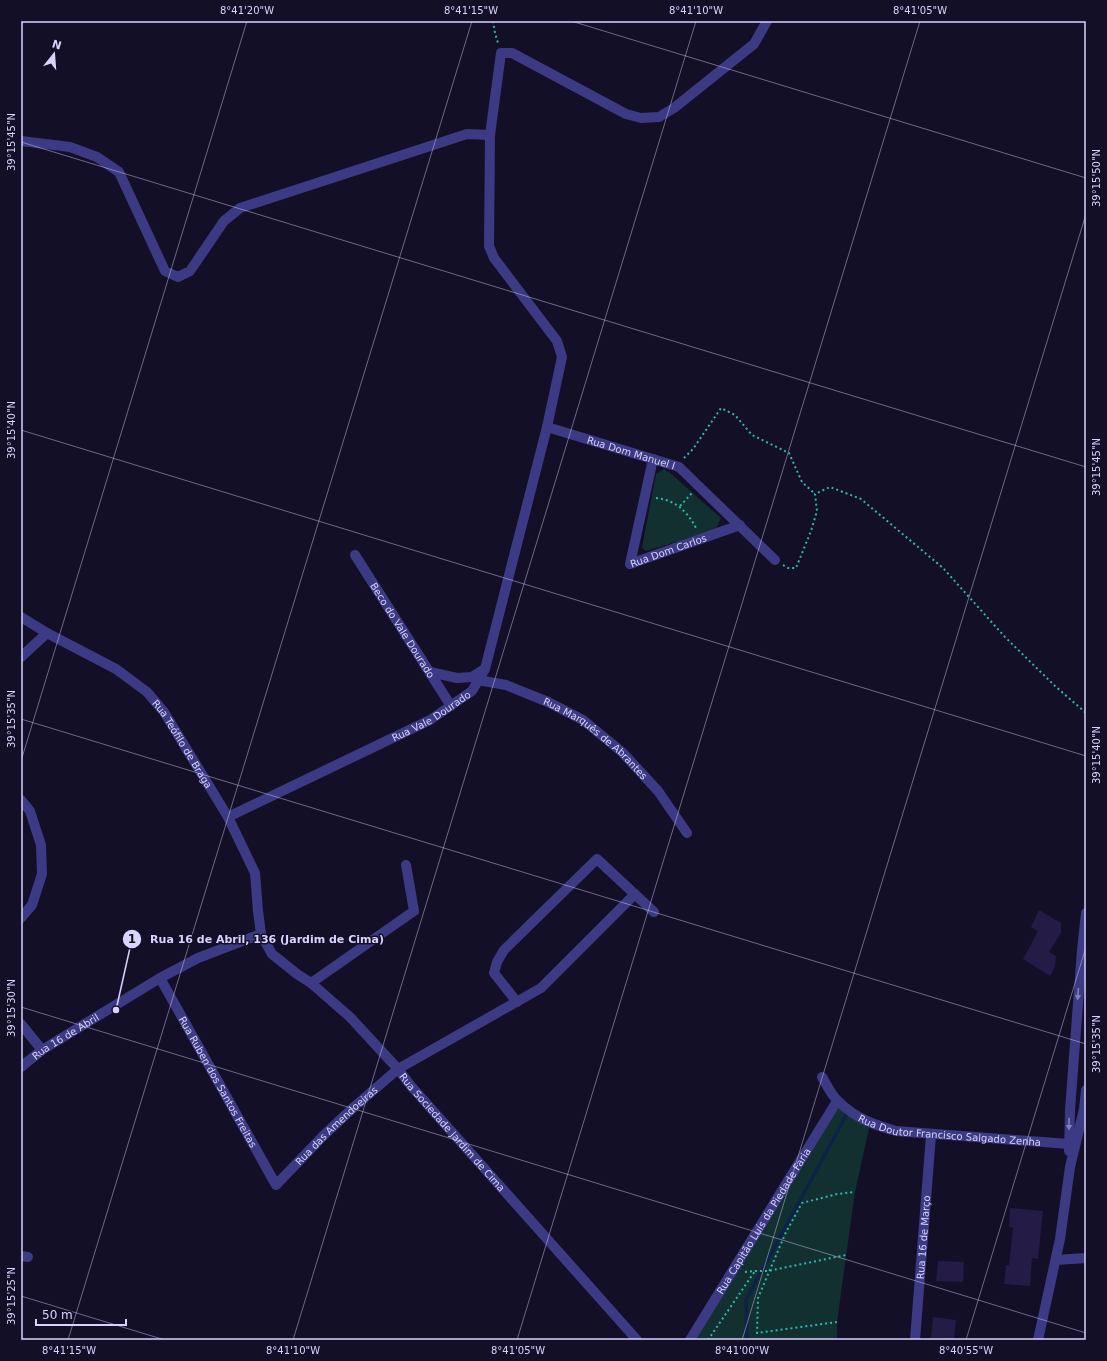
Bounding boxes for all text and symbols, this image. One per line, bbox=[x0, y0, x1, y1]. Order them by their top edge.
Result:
text: 8°41'20"W bbox=[220, 5, 274, 16]
text: 8°41'15"W bbox=[444, 5, 498, 16]
text: 8°41'10"W bbox=[669, 5, 723, 16]
text: 8°41'05"W bbox=[893, 5, 947, 16]
north arrow bbox=[34, 34, 74, 74]
text: N bbox=[50, 37, 63, 52]
text: 39°15'45"N bbox=[6, 113, 17, 171]
text: 39°15'50"N bbox=[1091, 149, 1102, 207]
text: 39°15'40"N bbox=[6, 401, 17, 459]
street label: Rua Dom Manuel I bbox=[586, 434, 676, 472]
text: 39°15'45"N bbox=[1091, 438, 1102, 496]
street label: Rua Dom Carlos bbox=[629, 532, 708, 570]
street label: Beco do Vale Dourado bbox=[368, 581, 437, 680]
street label: Rua Vale Dourado bbox=[390, 689, 473, 744]
text: 39°15'35"N bbox=[6, 690, 17, 748]
street label: Rua Marquês de Abrantes bbox=[542, 696, 649, 782]
street label: Rua Teófilo de Braga bbox=[150, 698, 214, 790]
text: 39°15'40"N bbox=[1091, 726, 1102, 784]
callout: Rua 16 de Abril, 136 (Jardim de Cima) bbox=[122, 928, 392, 951]
text: 1 bbox=[128, 932, 136, 946]
text: Rua 16 de Abril, 136 (Jardim de Cima) bbox=[150, 933, 384, 946]
text: 39°15'30"N bbox=[6, 979, 17, 1037]
one-way arrow bbox=[1075, 988, 1082, 1000]
street label: Rua 16 de Abril bbox=[30, 1012, 101, 1062]
street label: Rua Ruben dos Santos Freitas bbox=[177, 1015, 259, 1149]
text: 39°15'35"N bbox=[1091, 1015, 1102, 1073]
street label: Rua Sociedade Jardim de Cima bbox=[397, 1071, 507, 1194]
street label: Rua das Amendoeiras bbox=[293, 1084, 380, 1167]
street label: Rua Doutor Francisco Salgado Zenha bbox=[856, 1113, 1041, 1148]
one-way arrow bbox=[1066, 1118, 1073, 1130]
street label: Rua Capitão Luís da Piedade Faria bbox=[715, 1146, 813, 1296]
street label: Rua 16 de Março bbox=[915, 1195, 932, 1280]
text: 39°15'25"N bbox=[6, 1267, 17, 1325]
scale bar bbox=[36, 1301, 126, 1327]
text: 50 m bbox=[42, 1308, 73, 1322]
text: 8°41'15"W bbox=[42, 1345, 96, 1356]
text: 8°41'10"W bbox=[266, 1345, 320, 1356]
text: 8°41'05"W bbox=[491, 1345, 545, 1356]
text: 8°41'00"W bbox=[715, 1345, 769, 1356]
text: 8°40'55"W bbox=[939, 1345, 993, 1356]

